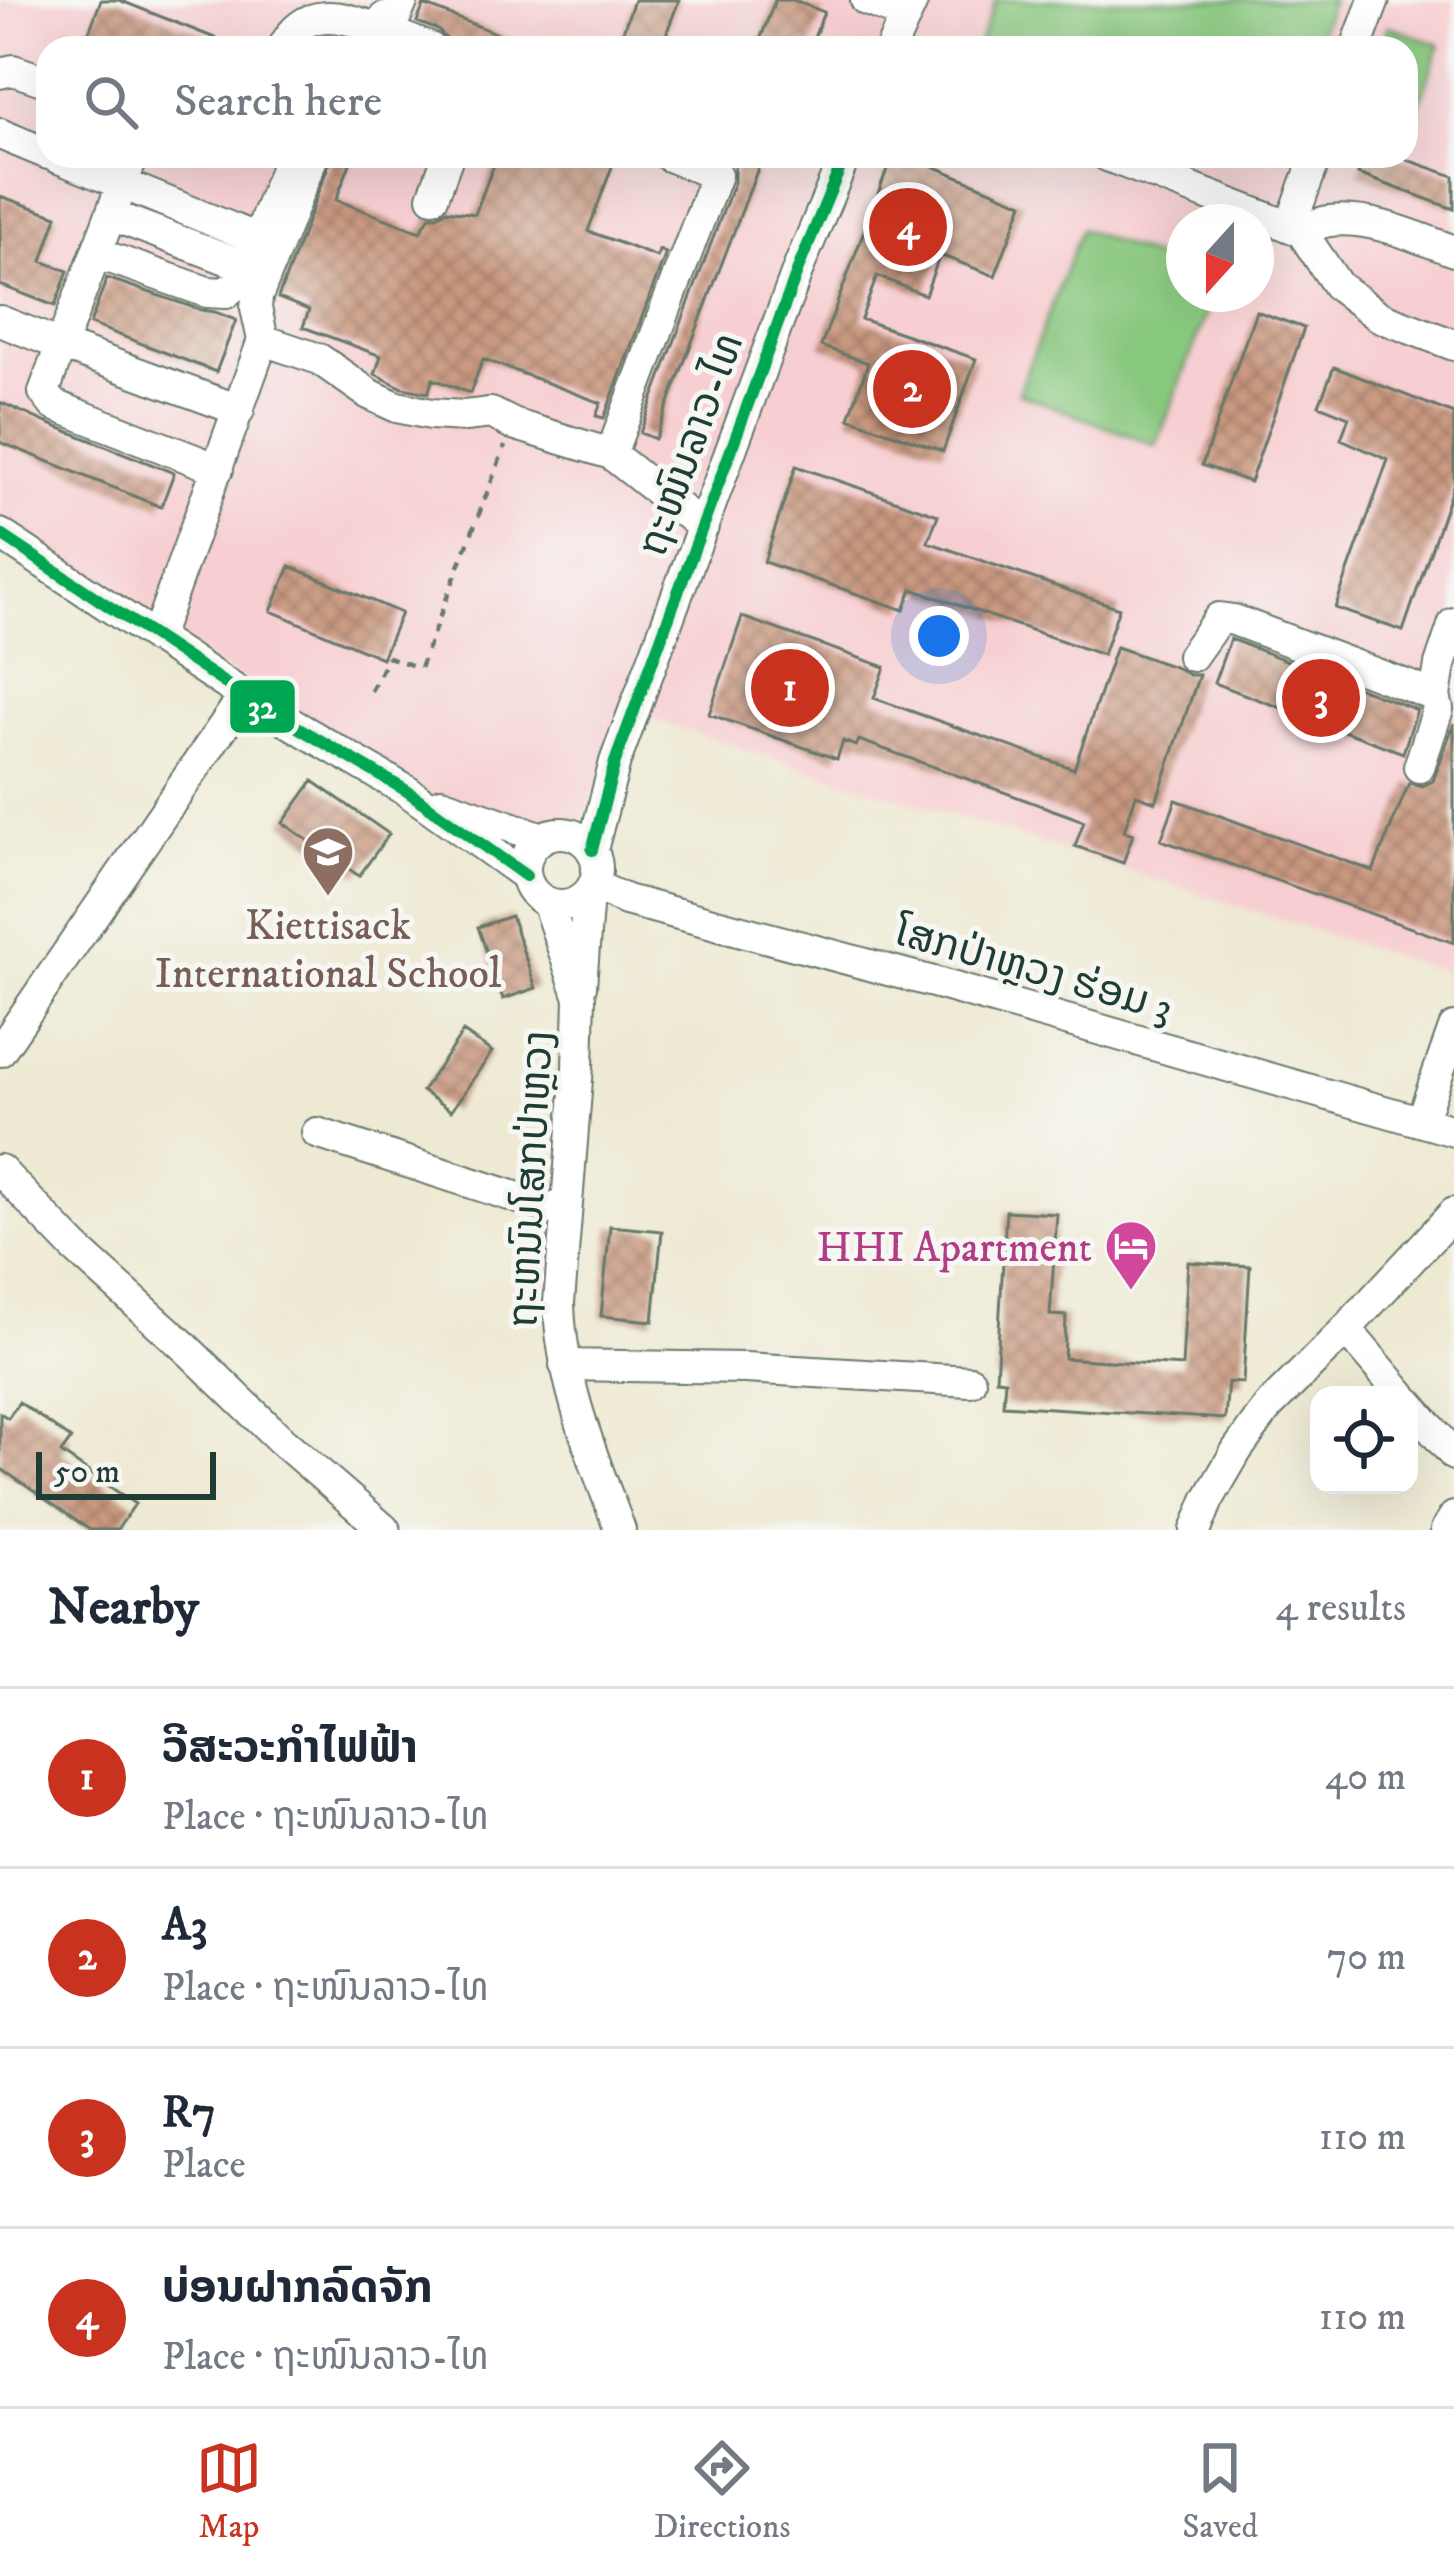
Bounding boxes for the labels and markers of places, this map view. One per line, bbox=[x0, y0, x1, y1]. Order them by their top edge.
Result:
pin: 4 bbox=[869, 182, 947, 272]
pin: 2 bbox=[873, 344, 951, 434]
pin: 1 bbox=[751, 643, 829, 733]
pin: 3 bbox=[1282, 653, 1360, 743]
school or university icon: Kiettisack International School bbox=[300, 824, 356, 898]
place label: Kiettisack International School bbox=[155, 901, 502, 1001]
hotel icon: HHI Apartment bbox=[1103, 1218, 1159, 1292]
place label: HHI Apartment bbox=[816, 1223, 1092, 1275]

